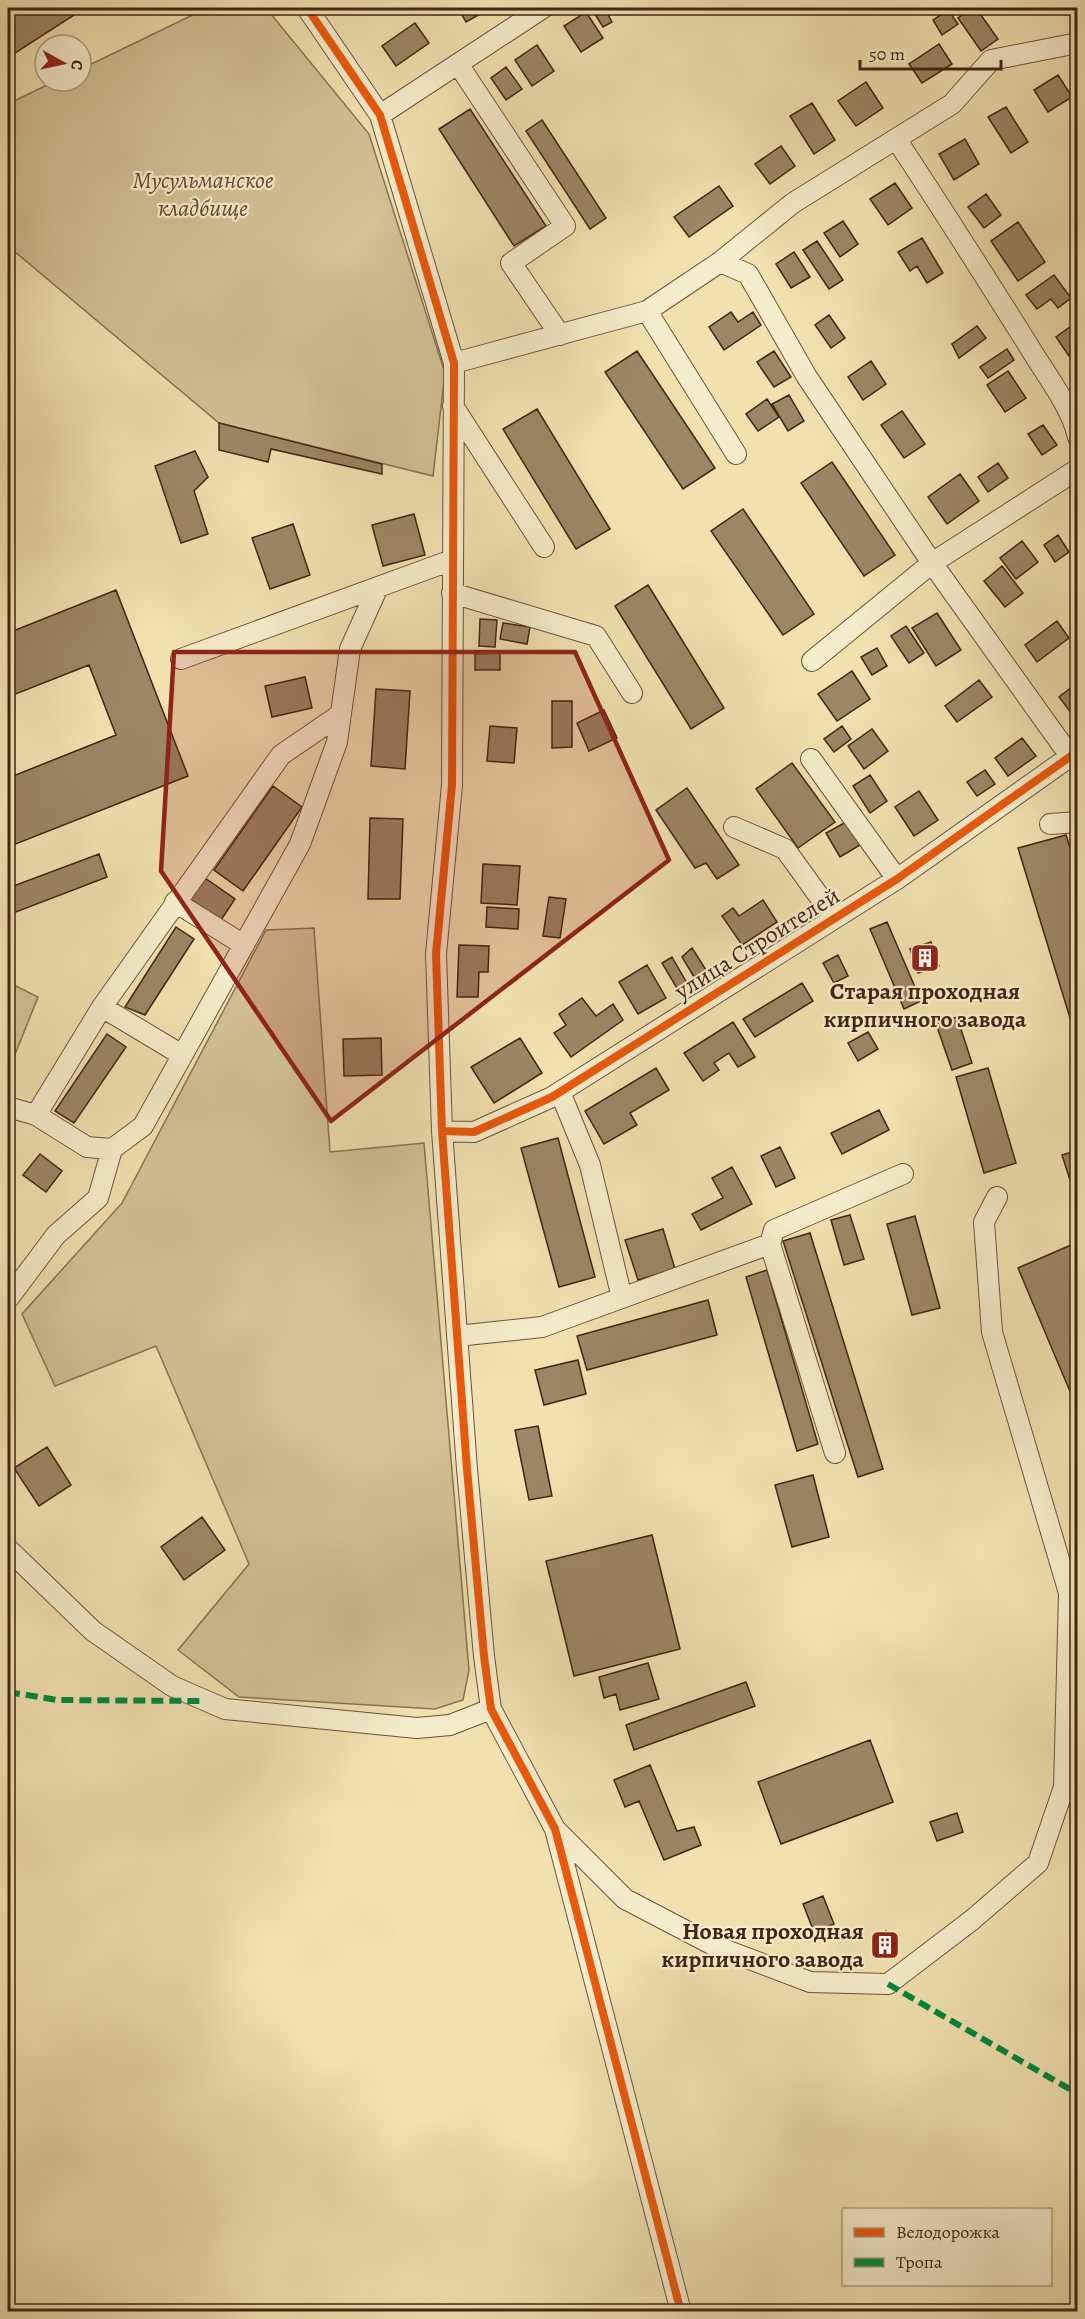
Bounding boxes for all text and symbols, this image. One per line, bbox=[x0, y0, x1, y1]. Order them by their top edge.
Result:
north arrow bbox=[33, 33, 93, 93]
scale bar bbox=[860, 33, 1001, 71]
text: 50 m bbox=[869, 42, 905, 66]
text: С bbox=[65, 59, 88, 72]
park label: Мусульманское кладбище bbox=[132, 164, 274, 224]
street label: улица Строителей bbox=[667, 879, 846, 1007]
building icon: Старая проходная кирпичного завода bbox=[909, 942, 941, 974]
place label: Старая проходная кирпичного завода bbox=[824, 975, 1027, 1035]
place label: Новая проходная кирпичного завода bbox=[661, 1915, 865, 1975]
building icon: Новая проходная кирпичного завода bbox=[869, 1929, 901, 1961]
legend bbox=[842, 2208, 1052, 2286]
text: Велодорожка bbox=[896, 2220, 1001, 2244]
text: Тропа bbox=[896, 2250, 943, 2274]

